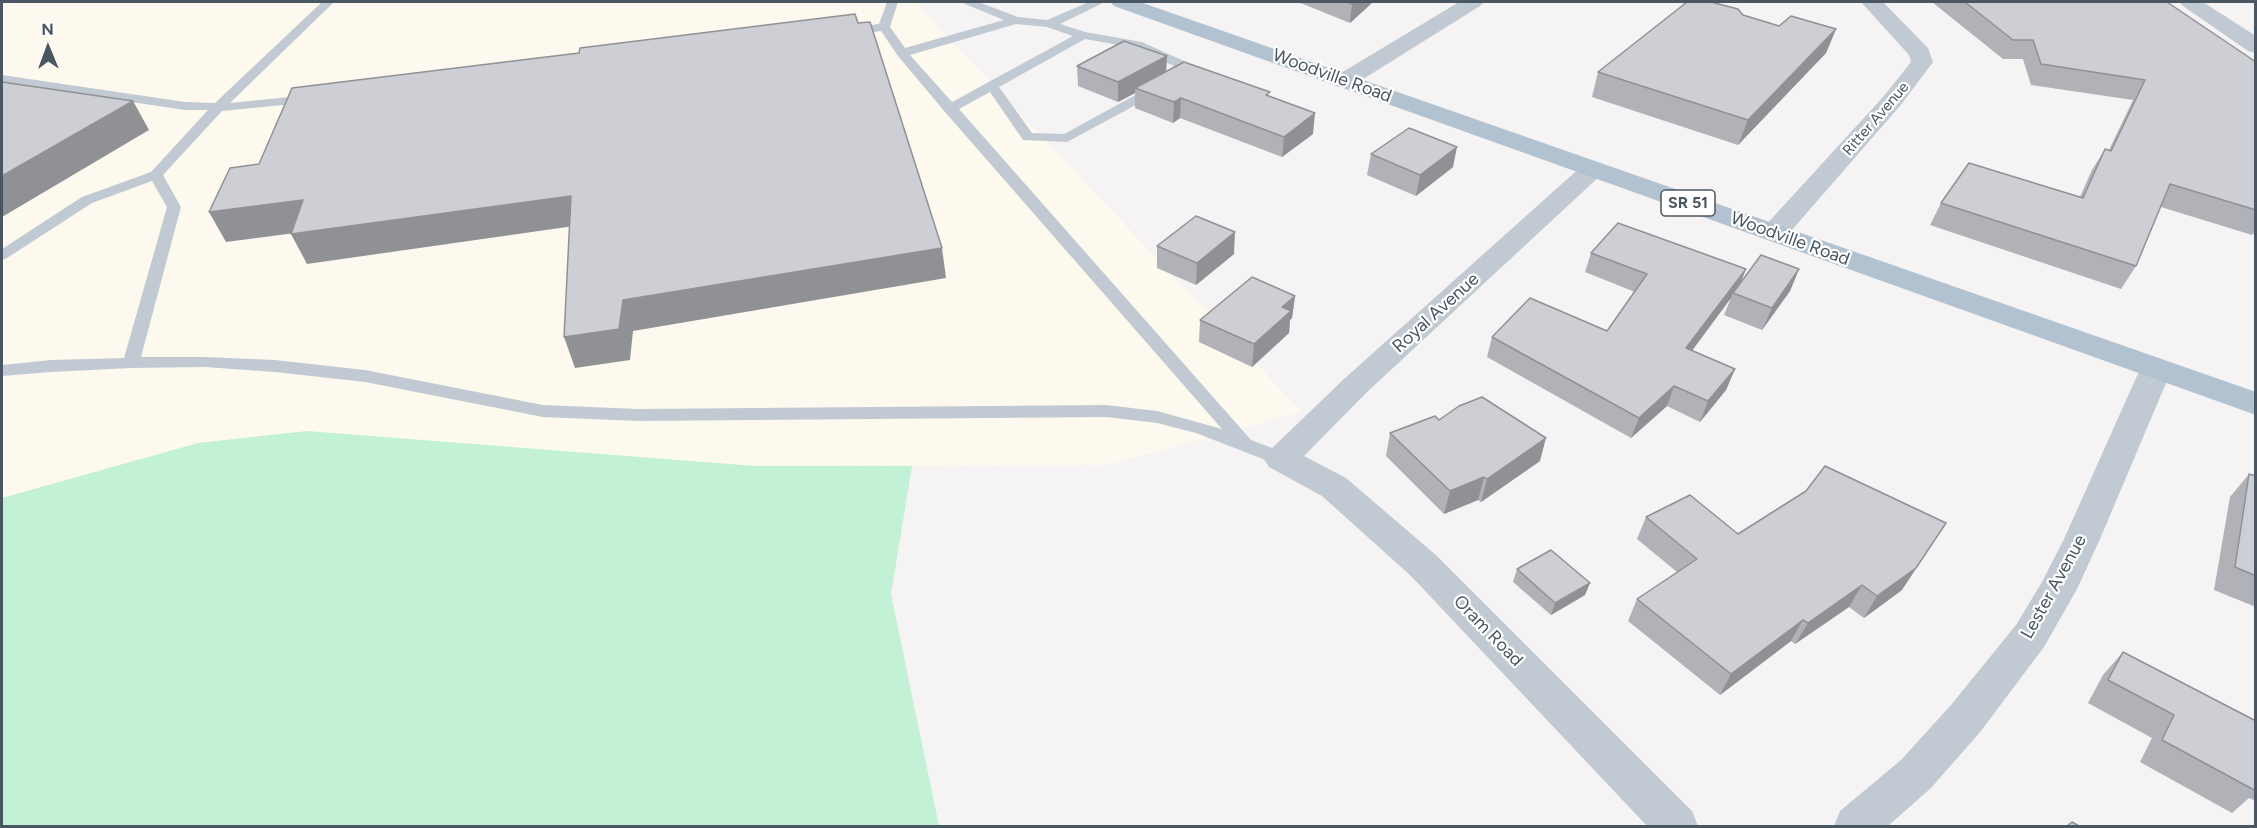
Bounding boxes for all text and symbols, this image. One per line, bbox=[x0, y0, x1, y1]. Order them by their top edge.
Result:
north arrow bbox=[18, 18, 78, 78]
text: N bbox=[41, 20, 54, 39]
street label: Woodville Road bbox=[1270, 44, 1394, 108]
street label: Ritter Avenue bbox=[1839, 78, 1913, 160]
road number: SR 51 bbox=[1661, 190, 1715, 216]
street label: Woodville Road bbox=[1728, 207, 1852, 271]
street label: Royal Avenue bbox=[1388, 268, 1484, 358]
street label: Lester Avenue bbox=[2017, 531, 2091, 643]
street label: Oram Road bbox=[1449, 591, 1527, 671]

